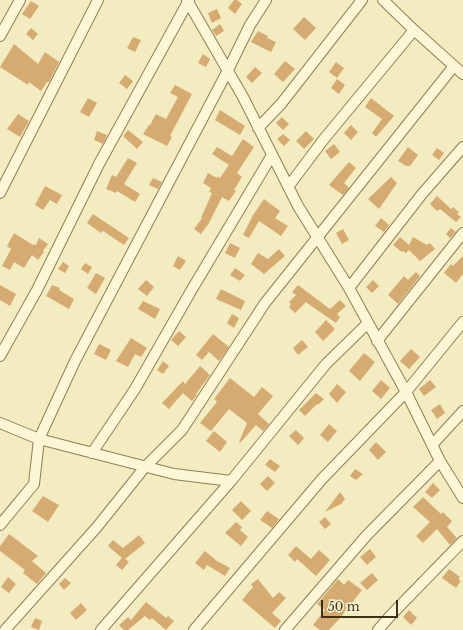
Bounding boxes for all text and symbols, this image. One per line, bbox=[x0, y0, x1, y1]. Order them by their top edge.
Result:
scale bar bbox=[323, 592, 400, 618]
text: 50 m bbox=[328, 599, 360, 614]

